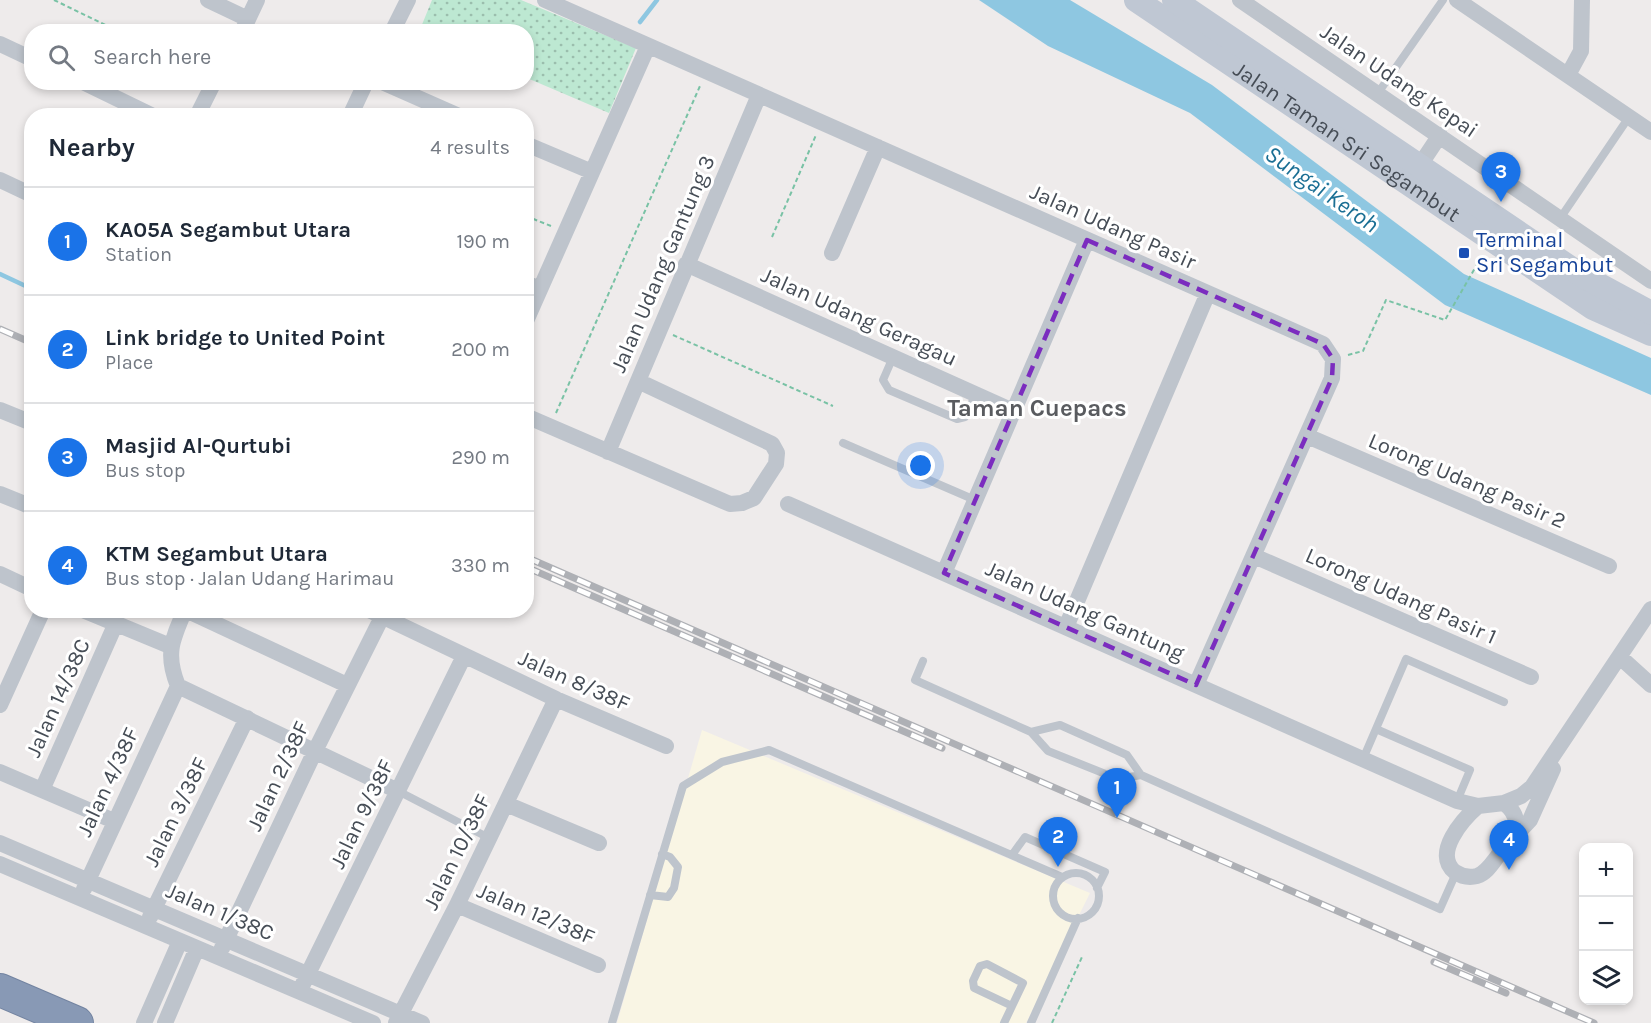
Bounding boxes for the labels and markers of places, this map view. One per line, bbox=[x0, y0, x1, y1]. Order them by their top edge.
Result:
pin: 3 bbox=[1482, 152, 1520, 202]
place label: Terminal Sri Segambut bbox=[1476, 227, 1613, 278]
marker: Terminal Sri Segambut bbox=[1457, 246, 1471, 260]
pin: 1 bbox=[1098, 768, 1136, 818]
pin: 2 bbox=[1038, 818, 1078, 867]
pin: 4 bbox=[1490, 820, 1528, 870]

